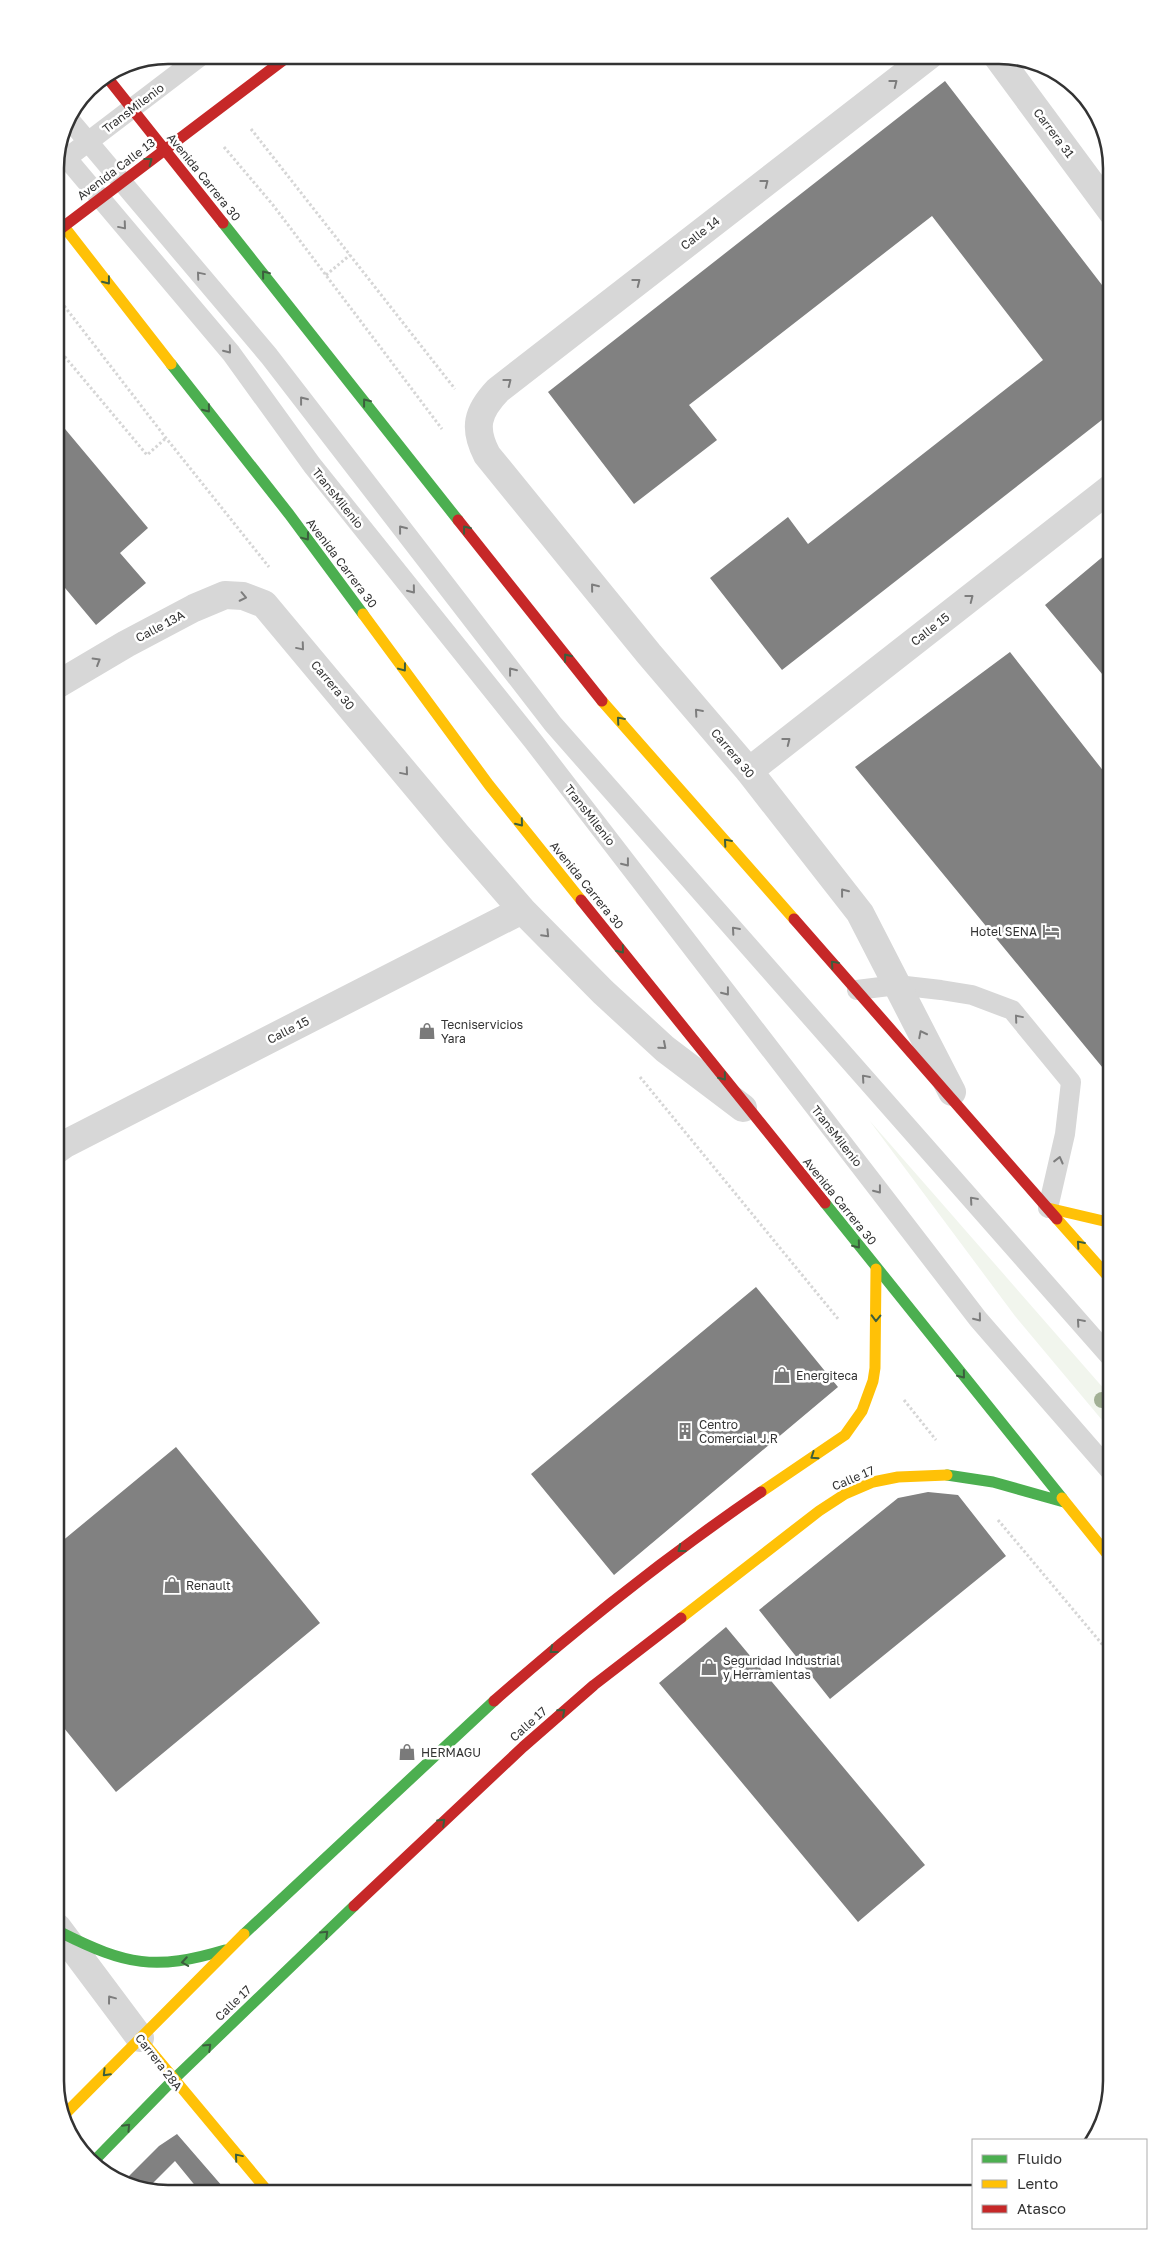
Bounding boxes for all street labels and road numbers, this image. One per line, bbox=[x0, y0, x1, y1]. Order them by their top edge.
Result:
street label: TransMilenio bbox=[99, 80, 167, 136]
street label: Carrera 31 bbox=[1030, 105, 1078, 161]
street label: Avenida Carrera 30 bbox=[164, 130, 244, 224]
street label: Avenida Calle 13 bbox=[74, 135, 158, 203]
street label: Calle 14 bbox=[677, 213, 723, 253]
street label: TransMilenio bbox=[309, 465, 367, 531]
street label: Avenida Carrera 30 bbox=[303, 515, 381, 611]
street label: Calle 13A bbox=[133, 607, 187, 645]
street label: Calle 15 bbox=[908, 609, 952, 649]
street label: Carrera 30 bbox=[308, 657, 358, 713]
street label: Carrera 30 bbox=[708, 725, 758, 781]
street label: TransMilenio bbox=[561, 781, 619, 849]
street label: Avenida Carrera 30 bbox=[547, 838, 627, 932]
street label: Calle 15 bbox=[264, 1013, 312, 1047]
street label: TransMilenio bbox=[808, 1102, 866, 1170]
street label: Avenida Carrera 30 bbox=[800, 1154, 880, 1248]
street label: Calle 17 bbox=[830, 1462, 876, 1494]
street label: Calle 17 bbox=[506, 1703, 550, 1745]
street label: Calle 17 bbox=[212, 1982, 254, 2024]
street label: Carrera 28A bbox=[132, 2031, 186, 2093]

